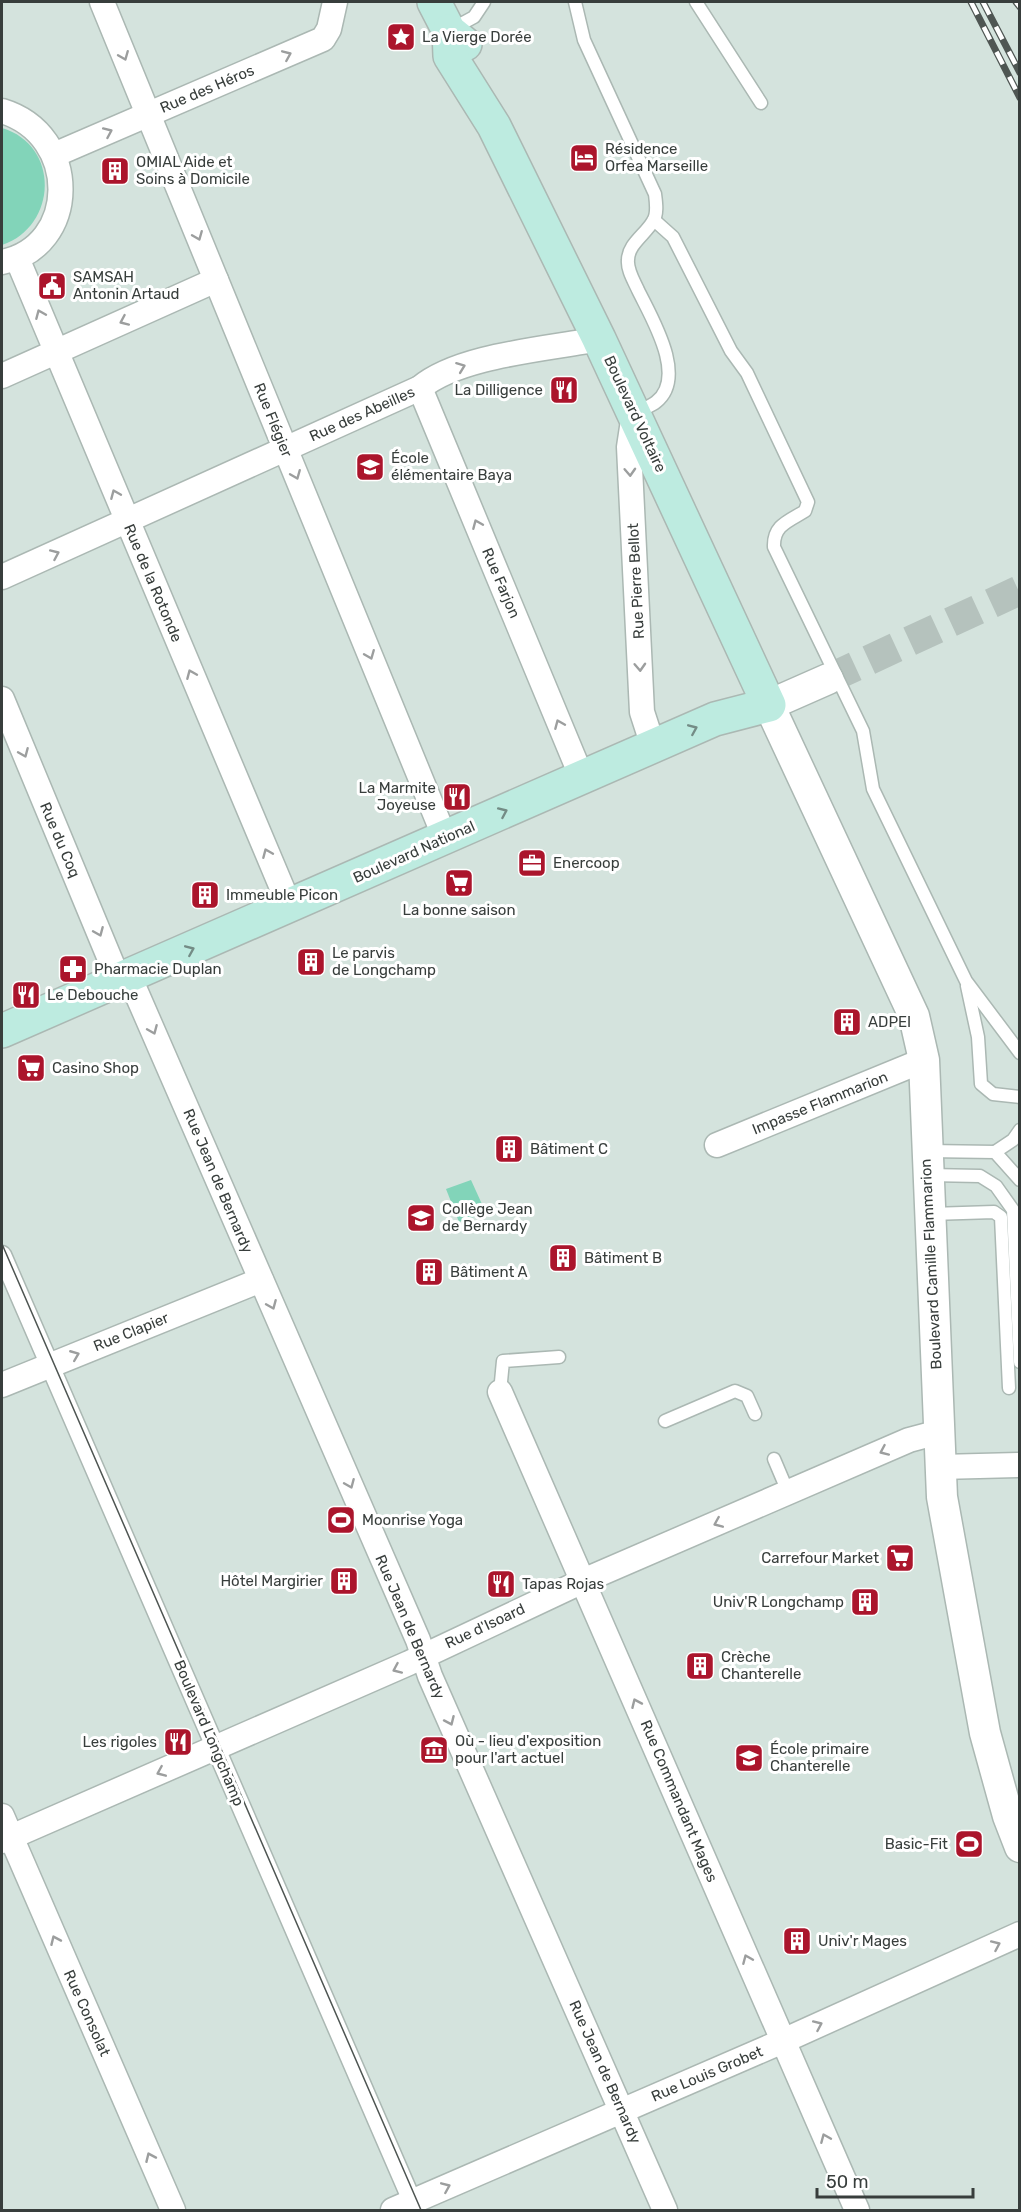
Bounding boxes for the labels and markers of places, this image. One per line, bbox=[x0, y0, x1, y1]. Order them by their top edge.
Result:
place icon: La Vierge Dorée bbox=[385, 21, 417, 53]
place label: La Vierge Dorée bbox=[422, 28, 532, 46]
place label: Résidence Orfea Marseille bbox=[605, 140, 708, 175]
hotel icon: Résidence Orfea Marseille bbox=[568, 142, 600, 174]
place label: OMIAL Aide et Soins à Domicile bbox=[136, 153, 250, 188]
building icon: OMIAL Aide et Soins à Domicile bbox=[99, 155, 131, 187]
place label: SAMSAH Antonin Artaud bbox=[73, 268, 179, 303]
public building icon: SAMSAH Antonin Artaud bbox=[36, 270, 68, 302]
restaurant icon: La Dilligence bbox=[548, 374, 580, 406]
place label: La Dilligence bbox=[455, 381, 543, 399]
place label: École élémentaire Baya bbox=[391, 449, 512, 484]
school or university icon: École élémentaire Baya bbox=[354, 451, 386, 483]
place label: La Marmite Joyeuse bbox=[358, 779, 436, 814]
restaurant icon: La Marmite Joyeuse bbox=[441, 781, 473, 813]
office icon: Enercoop bbox=[516, 847, 548, 879]
place label: Enercoop bbox=[553, 854, 620, 872]
supermarket icon: La bonne saison bbox=[443, 867, 475, 899]
building icon: Immeuble Picon bbox=[189, 879, 221, 911]
place label: Immeuble Picon bbox=[226, 886, 338, 904]
place label: La bonne saison bbox=[402, 901, 516, 919]
place label: Le parvis de Longchamp bbox=[332, 944, 436, 979]
building icon: Le parvis de Longchamp bbox=[295, 946, 327, 978]
pharmacy icon: Pharmacie Duplan bbox=[57, 953, 89, 985]
place label: Pharmacie Duplan bbox=[94, 960, 222, 978]
restaurant icon: Le Debouche bbox=[10, 979, 42, 1011]
place label: Le Debouche bbox=[47, 986, 138, 1004]
building icon: ADPEI bbox=[831, 1006, 863, 1038]
place label: ADPEI bbox=[868, 1013, 911, 1031]
supermarket icon: Casino Shop bbox=[15, 1052, 47, 1084]
place label: Casino Shop bbox=[52, 1059, 139, 1077]
building icon: Bâtiment C bbox=[493, 1133, 525, 1165]
place label: Bâtiment C bbox=[530, 1140, 608, 1158]
place label: Collège Jean de Bernardy bbox=[442, 1200, 533, 1235]
school or university icon: Collège Jean de Bernardy bbox=[405, 1202, 437, 1234]
building icon: Bâtiment B bbox=[547, 1242, 579, 1274]
place label: Bâtiment B bbox=[584, 1249, 662, 1267]
building icon: Bâtiment A bbox=[413, 1256, 445, 1288]
place label: Bâtiment A bbox=[450, 1263, 528, 1281]
sports icon: Moonrise Yoga bbox=[325, 1504, 357, 1536]
place label: Moonrise Yoga bbox=[362, 1511, 463, 1529]
supermarket icon: Carrefour Market bbox=[884, 1542, 916, 1574]
place label: Carrefour Market bbox=[761, 1549, 879, 1567]
building icon: Hôtel Margirier bbox=[328, 1565, 360, 1597]
restaurant icon: Tapas Rojas bbox=[485, 1568, 517, 1600]
place label: Hôtel Margirier bbox=[220, 1572, 323, 1590]
place label: Tapas Rojas bbox=[522, 1575, 605, 1593]
building icon: Univ'R Longchamp bbox=[849, 1586, 881, 1618]
place label: Univ'R Longchamp bbox=[713, 1593, 844, 1611]
place label: Crèche Chanterelle bbox=[721, 1648, 801, 1683]
building icon: Crèche Chanterelle bbox=[684, 1650, 716, 1682]
restaurant icon: Les rigoles bbox=[162, 1726, 194, 1758]
place label: Où - lieu d'exposition pour l'art actuel bbox=[455, 1732, 601, 1767]
place label: Les rigoles bbox=[82, 1733, 157, 1751]
museum icon: Où - lieu d'exposition pour l'art actuel bbox=[418, 1734, 450, 1766]
place label: École primaire Chanterelle bbox=[770, 1740, 869, 1775]
school or university icon: École primaire Chanterelle bbox=[733, 1742, 765, 1774]
sports icon: Basic-Fit bbox=[953, 1828, 985, 1860]
place label: Basic-Fit bbox=[885, 1835, 948, 1853]
building icon: Univ'r Mages bbox=[781, 1925, 813, 1957]
place label: Univ'r Mages bbox=[818, 1932, 907, 1950]

